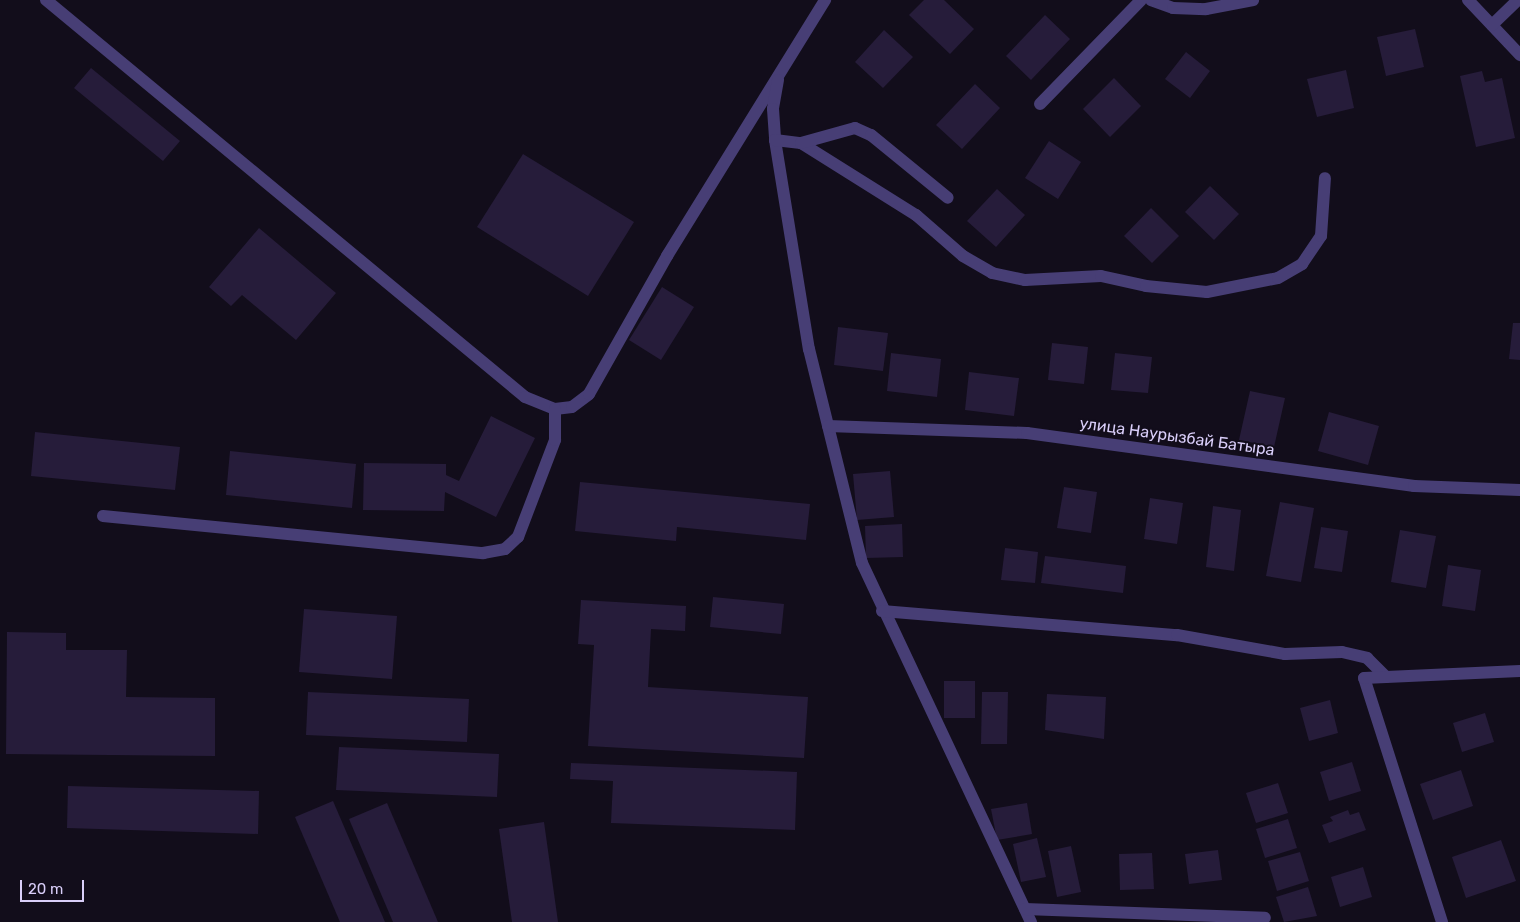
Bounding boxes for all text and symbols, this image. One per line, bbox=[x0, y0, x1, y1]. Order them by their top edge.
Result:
street label: улица Наурызбай Батыра bbox=[1078, 414, 1276, 460]
scale bar bbox=[22, 870, 86, 902]
text: 20 m bbox=[28, 880, 63, 898]

